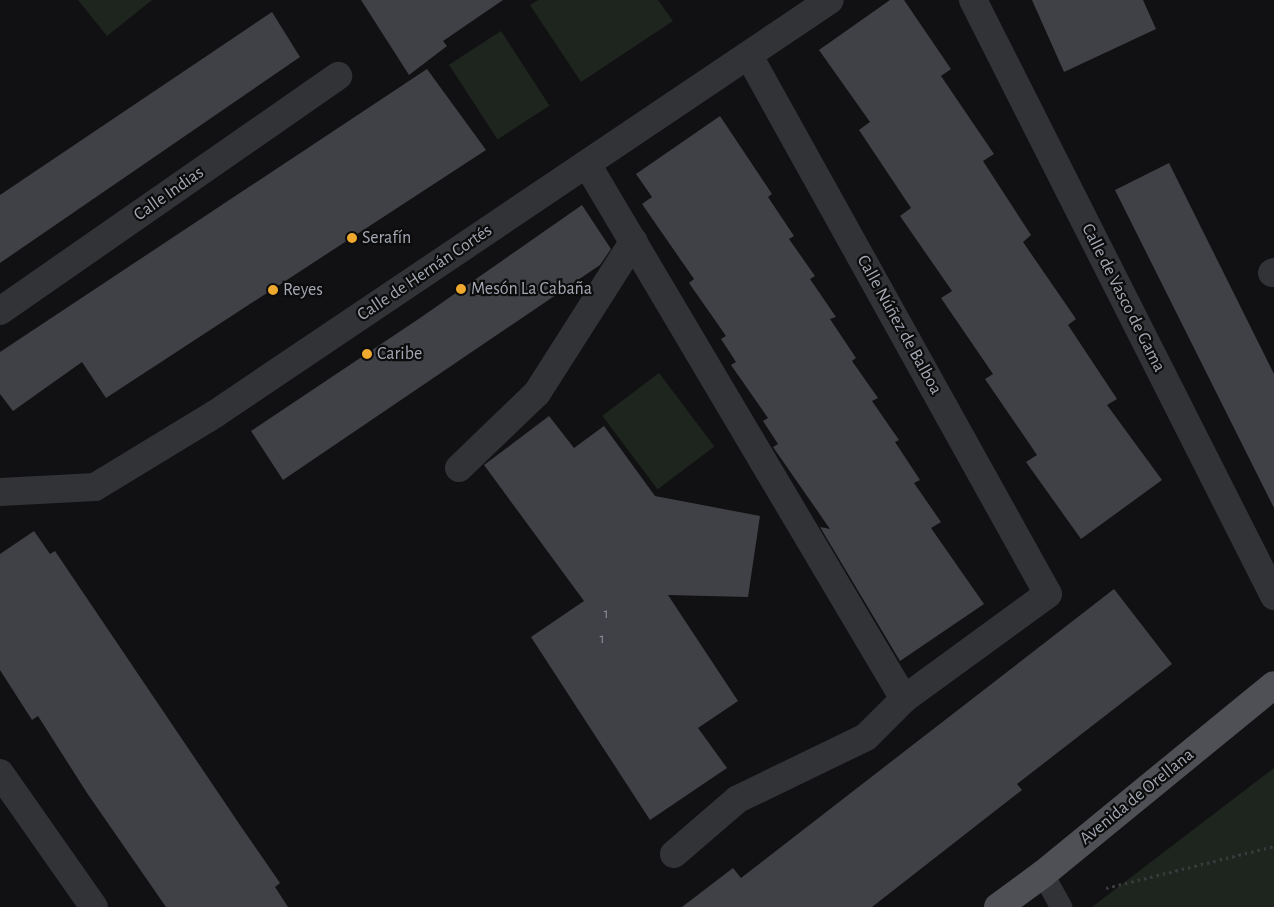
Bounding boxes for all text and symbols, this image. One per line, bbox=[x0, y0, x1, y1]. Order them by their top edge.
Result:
street label: Calle Indias bbox=[130, 162, 208, 226]
street label: Calle de Hernán Cortés bbox=[353, 220, 497, 326]
street label: Calle de Vasco de Gama bbox=[1076, 220, 1170, 376]
place label: Serafín bbox=[362, 227, 411, 249]
marker: Serafín bbox=[346, 232, 358, 244]
street label: Calle Núñez de Balboa bbox=[852, 251, 946, 399]
place label: Mesón La Cabaña bbox=[471, 278, 592, 300]
place label: Reyes bbox=[283, 279, 323, 301]
marker: Mesón La Cabaña bbox=[455, 283, 467, 295]
marker: Reyes bbox=[267, 284, 279, 296]
place label: Caribe bbox=[377, 343, 422, 365]
marker: Caribe bbox=[361, 348, 373, 360]
house number: 1 bbox=[603, 605, 609, 623]
house number: 1 bbox=[599, 630, 605, 648]
street label: Avenida de Orellana bbox=[1076, 744, 1198, 850]

